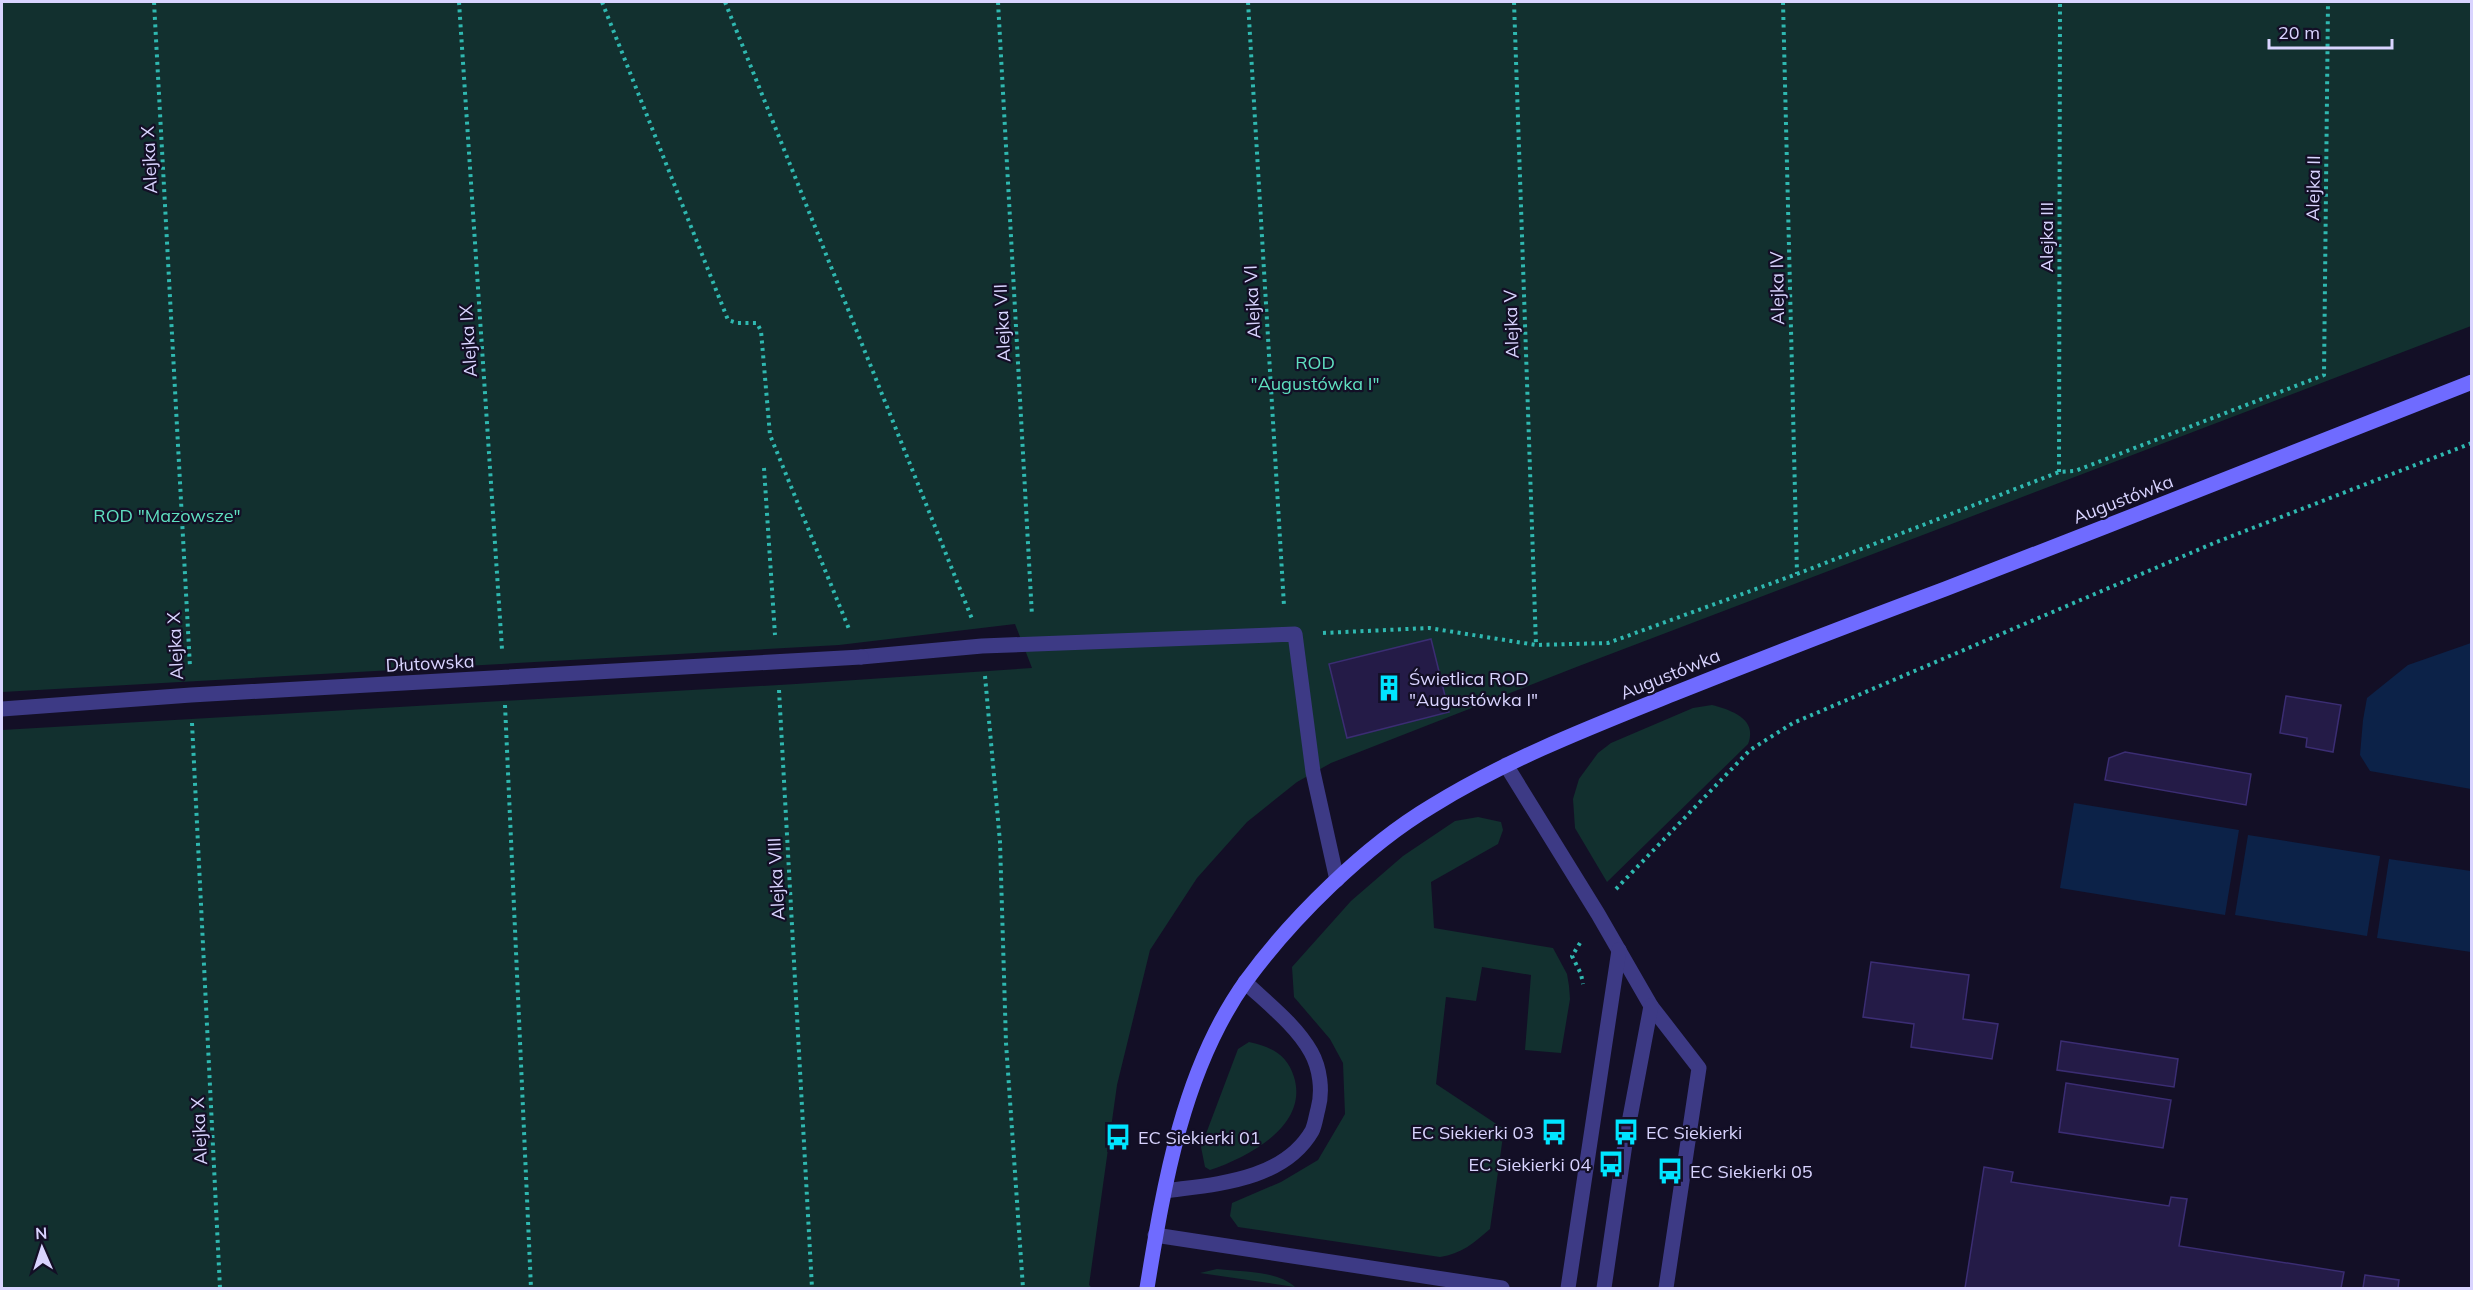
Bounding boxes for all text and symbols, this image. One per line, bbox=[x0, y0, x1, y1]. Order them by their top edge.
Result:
scale bar bbox=[2269, 12, 2392, 50]
text: 20 m bbox=[2278, 21, 2320, 44]
street label: Alejka X bbox=[136, 125, 162, 195]
street label: Alejka II bbox=[2301, 155, 2325, 221]
street label: Alejka III bbox=[2035, 202, 2058, 272]
street label: Alejka IV bbox=[1765, 251, 1789, 325]
street label: Alejka VI bbox=[1239, 265, 1265, 339]
street label: Alejka VII bbox=[988, 283, 1016, 363]
street label: Alejka V bbox=[1498, 289, 1524, 359]
street label: Alejka IX bbox=[454, 304, 482, 378]
park label: ROD "Augustówka I" bbox=[1250, 351, 1380, 395]
street label: Augustówka bbox=[2070, 469, 2176, 529]
park label: ROD "Mazowsze" bbox=[93, 504, 241, 527]
street label: Alejka X bbox=[162, 611, 188, 681]
street label: Augustówka bbox=[1617, 644, 1723, 704]
street label: Dłutowska bbox=[385, 649, 475, 677]
place label: Świetlica ROD "Augustówka I" bbox=[1409, 667, 1538, 711]
building icon: Świetlica ROD "Augustówka I" bbox=[1374, 673, 1404, 703]
street label: Alejka VIII bbox=[762, 837, 790, 921]
street label: Alejka X bbox=[186, 1096, 212, 1166]
bus stop icon: EC Siekierki 03 bbox=[1539, 1117, 1569, 1147]
bus stop icon: EC Siekierki bbox=[1611, 1117, 1641, 1147]
place label: EC Siekierki 03 bbox=[1411, 1121, 1534, 1144]
place label: EC Siekierki bbox=[1646, 1121, 1742, 1144]
bus stop icon: EC Siekierki 01 bbox=[1103, 1122, 1133, 1152]
place label: EC Siekierki 01 bbox=[1138, 1126, 1261, 1149]
bus stop icon: EC Siekierki 04 bbox=[1596, 1149, 1626, 1179]
place label: EC Siekierki 04 bbox=[1468, 1153, 1591, 1176]
bus stop icon: EC Siekierki 05 bbox=[1655, 1156, 1685, 1186]
place label: EC Siekierki 05 bbox=[1690, 1160, 1813, 1183]
north arrow bbox=[12, 1218, 72, 1278]
text: N bbox=[35, 1223, 48, 1243]

